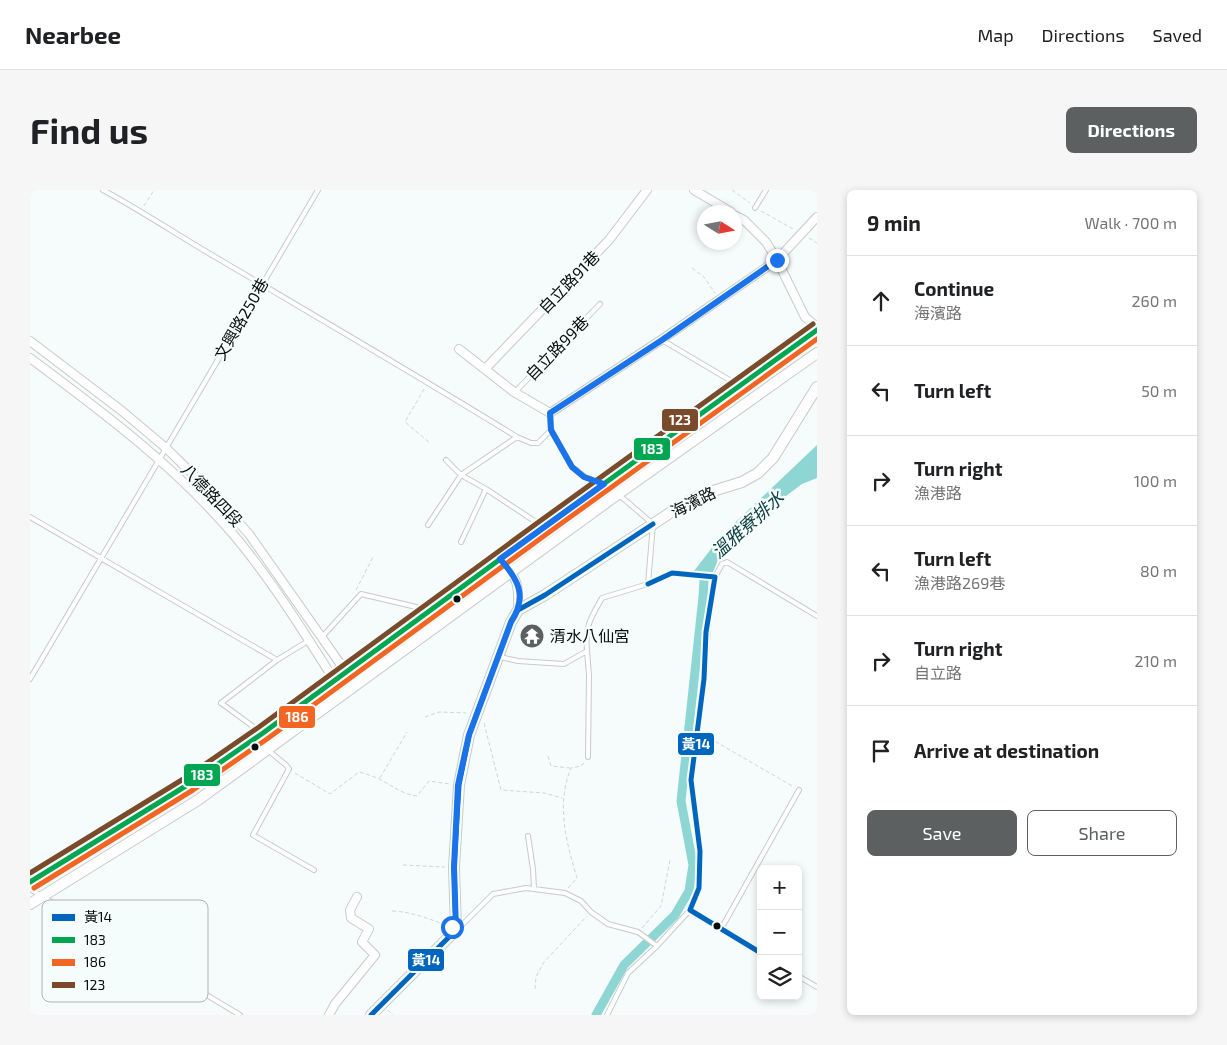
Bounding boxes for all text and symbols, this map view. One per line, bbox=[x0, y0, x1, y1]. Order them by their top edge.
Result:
text: Nearbee bbox=[25, 20, 121, 49]
text: Map bbox=[977, 24, 1014, 46]
text: Directions bbox=[1042, 24, 1125, 46]
text: Saved bbox=[1153, 24, 1202, 46]
button: Directions bbox=[1066, 107, 1197, 153]
text: Find us bbox=[30, 109, 148, 151]
north arrow bbox=[697, 205, 742, 250]
text: 9 min bbox=[867, 210, 921, 235]
text: Walk · 700 m bbox=[1085, 213, 1177, 232]
street label: 自立路91巷 bbox=[534, 246, 603, 317]
route end bbox=[766, 249, 789, 272]
street label: 文興路250巷 bbox=[210, 275, 272, 363]
text: Continue bbox=[914, 277, 994, 300]
icon: ahead bbox=[867, 287, 895, 315]
text: 260 m bbox=[1132, 291, 1177, 310]
text: 海濱路 bbox=[914, 303, 962, 322]
street label: 自立路99巷 bbox=[521, 311, 592, 384]
icon: left bbox=[867, 377, 895, 405]
text: Turn left bbox=[914, 379, 991, 402]
text: 50 m bbox=[1141, 381, 1177, 400]
line badge: 123 bbox=[661, 408, 699, 432]
text: 123 bbox=[669, 411, 691, 428]
line badge: 183 bbox=[633, 437, 671, 461]
text: 183 bbox=[641, 440, 663, 457]
text: Turn right bbox=[914, 457, 1002, 480]
street label: 八德路四段 bbox=[178, 459, 247, 530]
icon: right bbox=[867, 467, 895, 495]
text: 100 m bbox=[1134, 471, 1177, 490]
street label: 海濱路 bbox=[667, 482, 718, 521]
text: 漁港路 bbox=[914, 483, 962, 502]
water label: 溫雅寮排水 bbox=[707, 485, 789, 563]
text: Turn left bbox=[914, 547, 991, 570]
icon: left bbox=[867, 557, 895, 585]
text: 80 m bbox=[1140, 561, 1177, 580]
text: 漁港路269巷 bbox=[914, 573, 1005, 592]
unlabelled marker bbox=[452, 594, 462, 604]
temple icon: 清水八仙宮 bbox=[519, 623, 545, 649]
place label: 清水八仙宮 bbox=[550, 626, 630, 645]
text: Turn right bbox=[914, 637, 1002, 660]
icon: right bbox=[867, 647, 895, 675]
text: 210 m bbox=[1134, 651, 1177, 670]
text: 自立路 bbox=[914, 663, 962, 682]
line badge: 186 bbox=[278, 705, 316, 729]
text: 186 bbox=[285, 708, 309, 725]
line badge: 黃14 bbox=[677, 732, 715, 756]
text: 黃14 bbox=[682, 735, 711, 752]
icon: arrive bbox=[867, 737, 895, 765]
text: Arrive at destination bbox=[914, 739, 1099, 762]
unlabelled marker bbox=[250, 742, 260, 752]
line badge: 183 bbox=[183, 763, 221, 787]
text: 183 bbox=[191, 766, 213, 783]
button: Save bbox=[867, 810, 1017, 856]
button: Share bbox=[1027, 810, 1177, 856]
map controls bbox=[757, 865, 802, 1000]
button: + bbox=[757, 865, 802, 910]
legend bbox=[42, 900, 208, 1002]
text: 黃14 bbox=[84, 908, 112, 925]
button: − bbox=[757, 910, 802, 955]
route start bbox=[441, 916, 464, 939]
unlabelled marker bbox=[712, 921, 722, 931]
text: 183 bbox=[84, 931, 106, 948]
line badge: 黃14 bbox=[407, 948, 445, 972]
text: 黃14 bbox=[412, 951, 441, 968]
text: 186 bbox=[84, 953, 106, 970]
button: layers bbox=[757, 955, 802, 1000]
text: 123 bbox=[84, 976, 105, 993]

